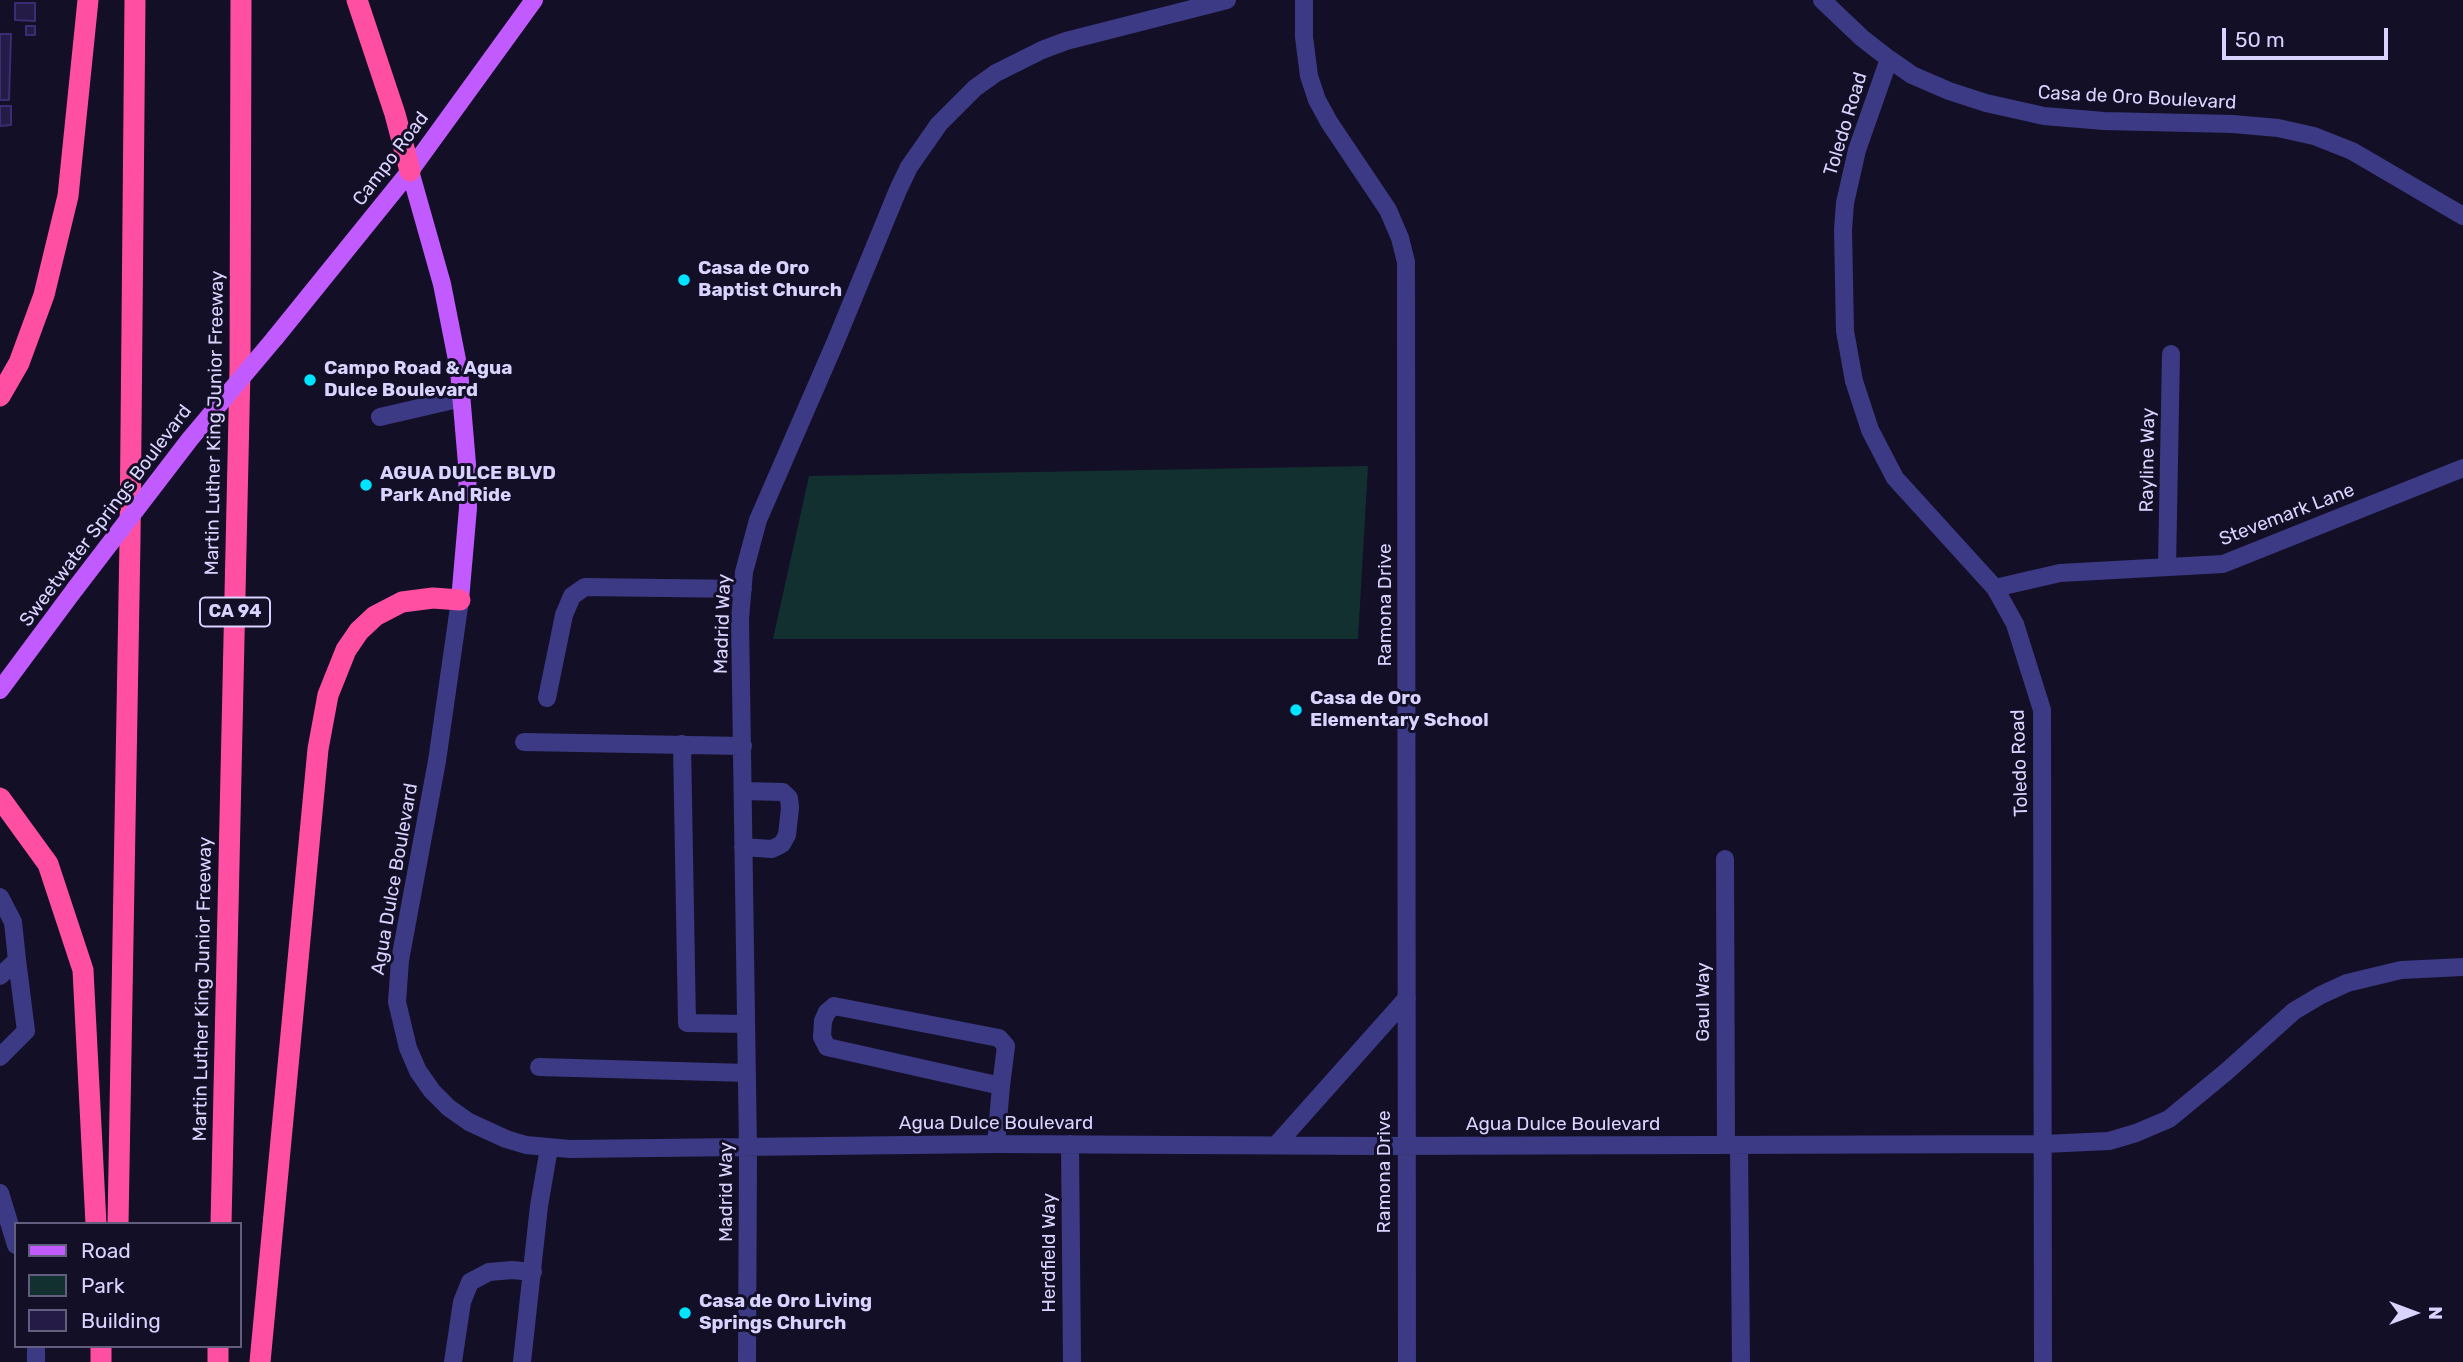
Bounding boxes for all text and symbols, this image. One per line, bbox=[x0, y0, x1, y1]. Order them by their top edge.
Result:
scale bar bbox=[2225, 14, 2391, 58]
text: 50 m bbox=[2235, 27, 2285, 52]
street label: Toledo Road bbox=[1819, 69, 1873, 179]
street label: Casa de Oro Boulevard bbox=[2037, 81, 2237, 115]
street label: Campo Road bbox=[348, 107, 434, 211]
place label: Casa de Oro Baptist Church bbox=[698, 258, 842, 302]
street label: Martin Luther King Junior Freeway bbox=[201, 270, 229, 576]
marker: Casa de Oro Baptist Church bbox=[676, 272, 692, 288]
place label: Campo Road & Agua Dulce Boulevard bbox=[324, 358, 513, 402]
marker: Campo Road & Agua Dulce Boulevard bbox=[302, 372, 318, 388]
street label: Sweetwater Springs Boulevard bbox=[15, 401, 197, 631]
street label: Rayline Way bbox=[2136, 407, 2160, 513]
place label: AGUA DULCE BLVD Park And Ride bbox=[380, 463, 556, 507]
marker: AGUA DULCE BLVD Park And Ride bbox=[358, 477, 374, 493]
street label: Stevemark Lane bbox=[2216, 479, 2358, 551]
street label: Ramona Drive bbox=[1375, 543, 1397, 667]
street label: Madrid Way bbox=[710, 574, 736, 674]
road number: CA 94 bbox=[200, 598, 270, 626]
place label: Casa de Oro Elementary School bbox=[1310, 688, 1489, 732]
marker: Casa de Oro Elementary School bbox=[1288, 702, 1304, 718]
street label: Toledo Road bbox=[2007, 709, 2033, 817]
street label: Agua Dulce Boulevard bbox=[367, 781, 423, 977]
street label: Martin Luther King Junior Freeway bbox=[189, 836, 217, 1142]
street label: Gaul Way bbox=[1693, 962, 1715, 1042]
street label: Ramona Drive bbox=[1374, 1110, 1396, 1234]
street label: Agua Dulce Boulevard bbox=[899, 1113, 1093, 1135]
street label: Agua Dulce Boulevard bbox=[1466, 1114, 1660, 1136]
street label: Madrid Way bbox=[716, 1142, 738, 1242]
street label: Herdfield Way bbox=[1039, 1193, 1061, 1313]
legend bbox=[14, 1222, 242, 1348]
text: Road bbox=[81, 1238, 131, 1263]
text: Park bbox=[81, 1273, 125, 1298]
north arrow bbox=[2379, 1278, 2449, 1348]
place label: Casa de Oro Living Springs Church bbox=[699, 1291, 872, 1335]
marker: Casa de Oro Living Springs Church bbox=[677, 1305, 693, 1321]
text: N bbox=[2424, 1306, 2447, 1320]
text: Building bbox=[81, 1308, 161, 1333]

